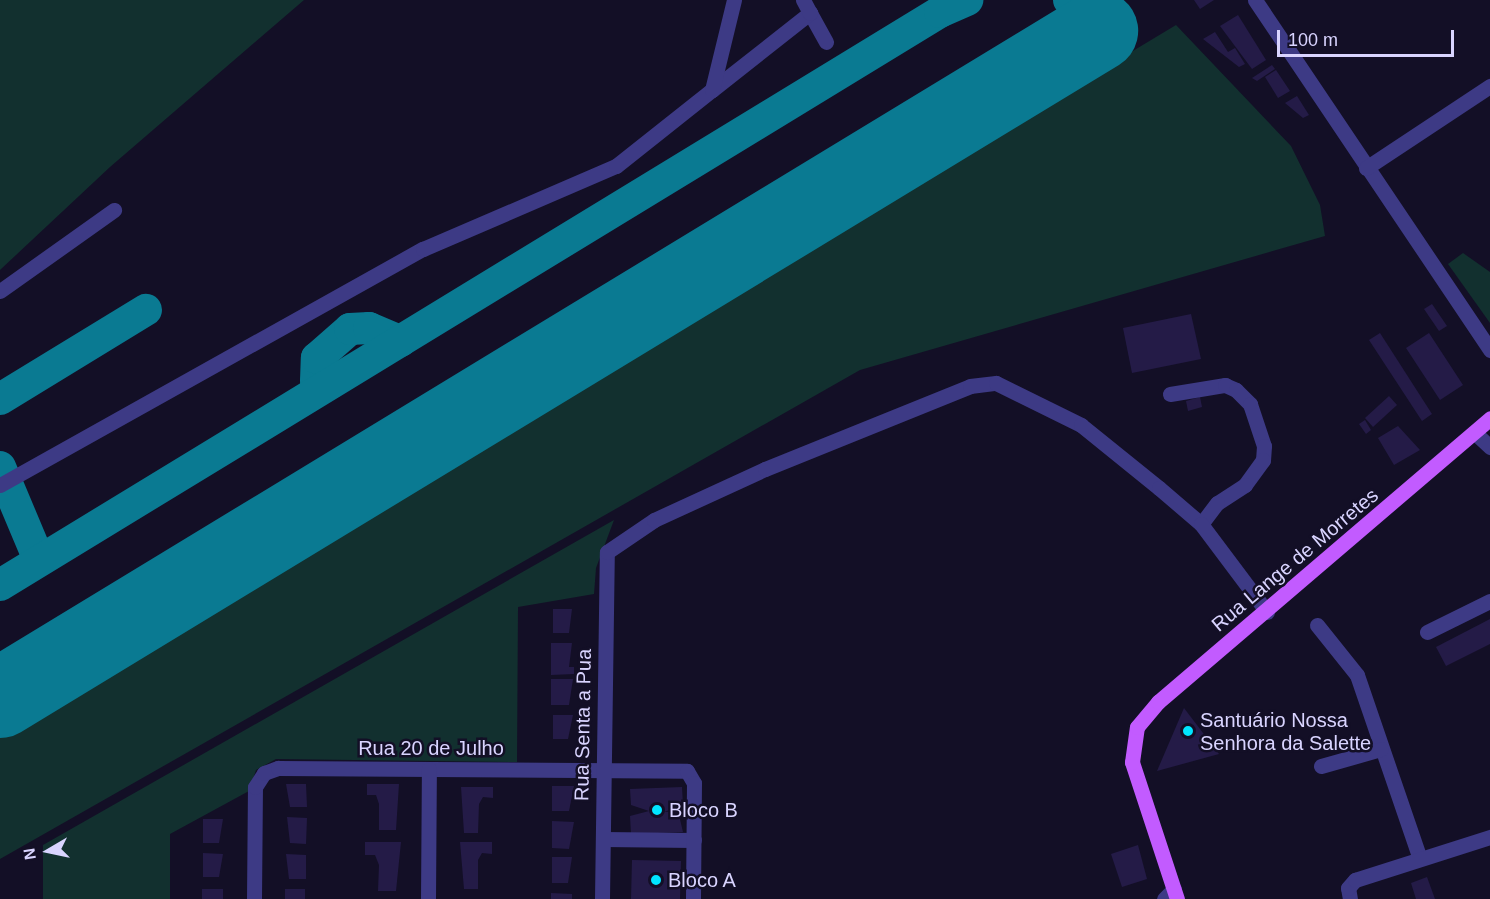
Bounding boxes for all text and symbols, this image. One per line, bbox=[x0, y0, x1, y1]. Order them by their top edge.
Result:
scale bar bbox=[1280, 18, 1457, 56]
text: 100 m bbox=[1288, 30, 1338, 50]
street label: Rua Lange de Morretes bbox=[1207, 483, 1383, 637]
street label: Rua Senta a Pua bbox=[570, 649, 596, 801]
place label: Santuário Nossa Senhora da Salette bbox=[1200, 708, 1371, 755]
marker: Santuário Nossa Senhora da Salette bbox=[1181, 724, 1195, 738]
street label: Rua 20 de Julho bbox=[358, 736, 504, 760]
place label: Bloco B bbox=[669, 798, 738, 822]
marker: Bloco B bbox=[650, 803, 664, 817]
north arrow bbox=[18, 821, 78, 881]
text: N bbox=[20, 847, 39, 861]
place label: Bloco A bbox=[668, 868, 737, 892]
marker: Bloco A bbox=[649, 873, 663, 887]

